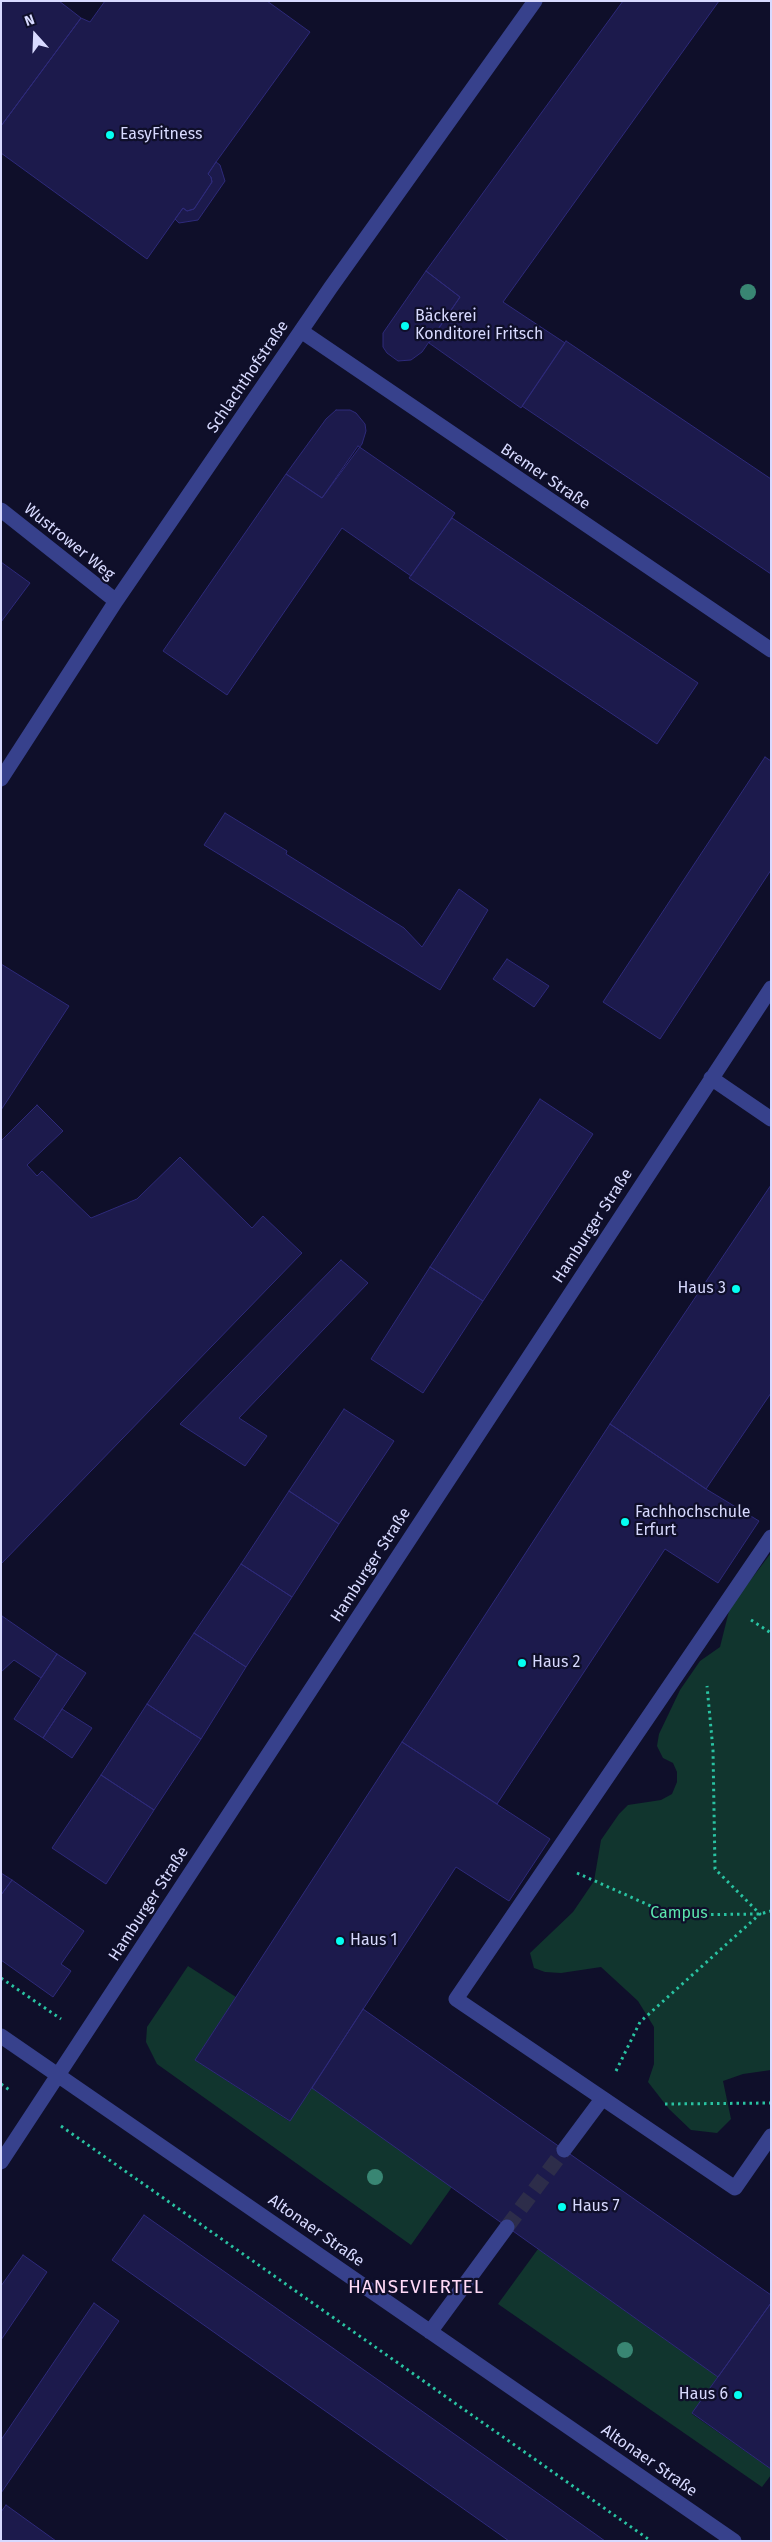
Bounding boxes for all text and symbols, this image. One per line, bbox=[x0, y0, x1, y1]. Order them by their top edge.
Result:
north arrow bbox=[10, 10, 60, 60]
text: N bbox=[22, 11, 37, 30]
place label: EasyFitness bbox=[120, 125, 202, 145]
marker: EasyFitness bbox=[104, 129, 116, 141]
place label: Bäckerei Konditorei Fritsch bbox=[415, 307, 543, 345]
street label: Schlachthofstraße bbox=[203, 317, 293, 437]
marker: Bäckerei Konditorei Fritsch bbox=[399, 320, 411, 332]
street label: Bremer Straße bbox=[497, 440, 593, 514]
street label: Wustrower Weg bbox=[20, 499, 118, 585]
street label: Hamburger Straße bbox=[549, 1165, 637, 1287]
place label: Haus 3 bbox=[677, 1279, 726, 1299]
marker: Haus 3 bbox=[730, 1283, 742, 1295]
place label: Fachhochschule Erfurt bbox=[635, 1503, 751, 1541]
street label: Hamburger Straße bbox=[327, 1504, 415, 1626]
marker: Fachhochschule Erfurt bbox=[619, 1516, 631, 1528]
place label: Haus 2 bbox=[532, 1653, 581, 1673]
marker: Haus 2 bbox=[516, 1657, 528, 1669]
street label: Hamburger Straße bbox=[105, 1843, 193, 1965]
park label: Campus bbox=[650, 1904, 708, 1924]
place label: Haus 1 bbox=[350, 1931, 398, 1951]
marker: Haus 1 bbox=[334, 1935, 346, 1947]
street label: Altonaer Straße bbox=[264, 2191, 368, 2271]
place label: Haus 7 bbox=[572, 2197, 620, 2217]
marker: Haus 7 bbox=[556, 2201, 568, 2213]
district label: HANSEVIERTEL bbox=[346, 2277, 486, 2299]
place label: Haus 6 bbox=[679, 2385, 728, 2405]
marker: Haus 6 bbox=[732, 2389, 744, 2401]
street label: Altonaer Straße bbox=[597, 2421, 701, 2501]

